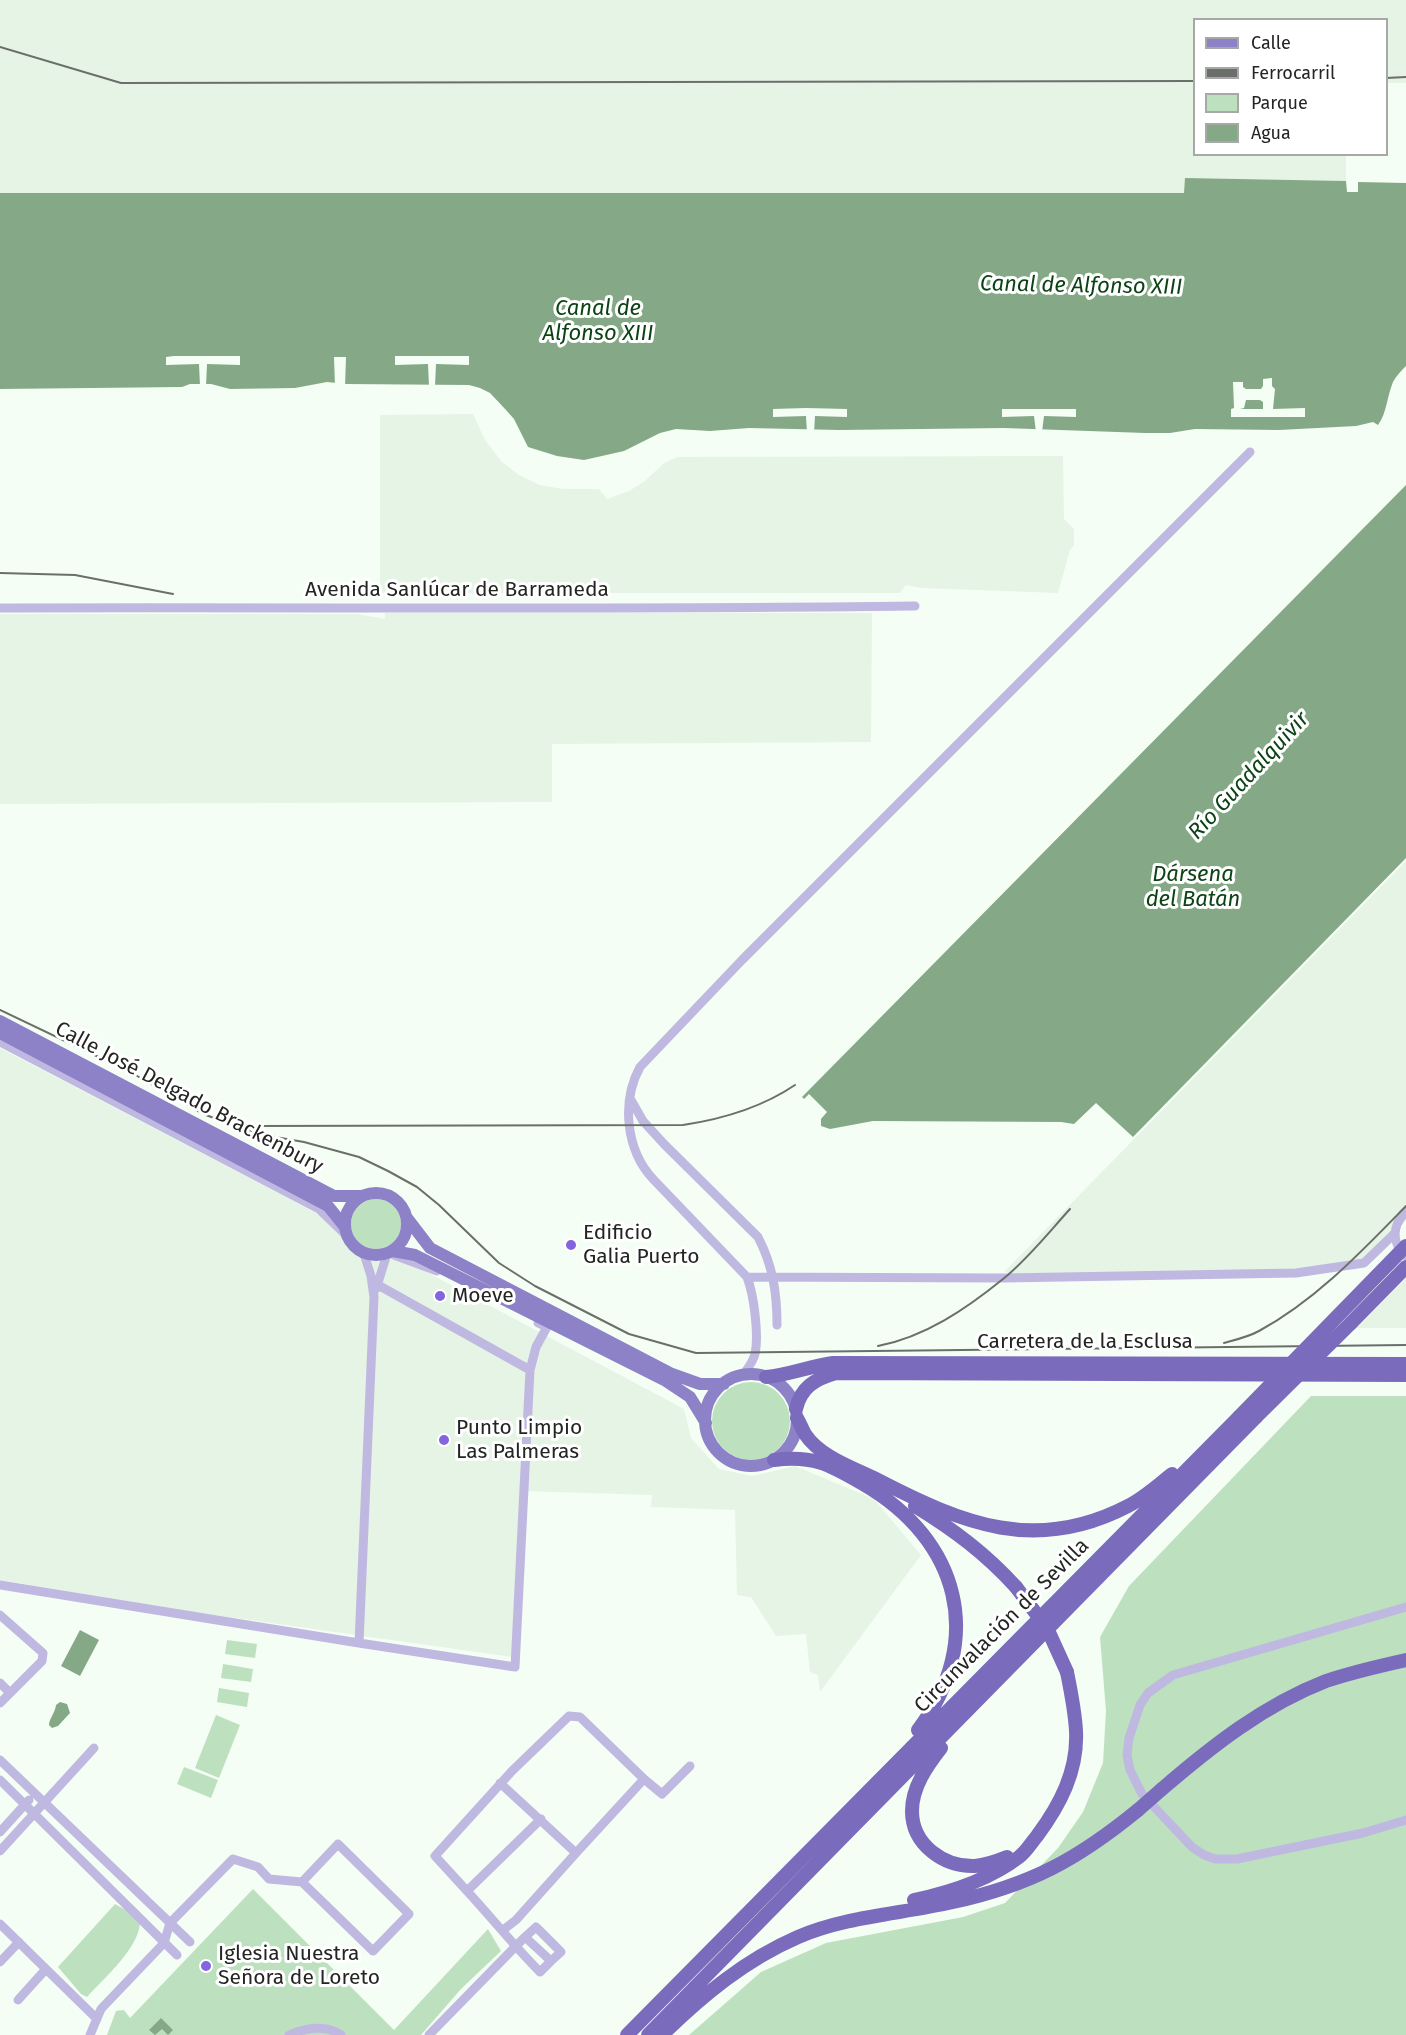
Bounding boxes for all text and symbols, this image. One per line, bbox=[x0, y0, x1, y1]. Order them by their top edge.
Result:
legend bbox=[1193, 18, 1388, 156]
text: Calle bbox=[1251, 32, 1291, 54]
text: Ferrocarril bbox=[1251, 62, 1335, 84]
text: Parque bbox=[1251, 92, 1308, 114]
text: Agua bbox=[1251, 122, 1291, 144]
water label: Canal de Alfonso XIII bbox=[980, 271, 1182, 301]
water label: Canal de Alfonso XIII bbox=[543, 296, 653, 348]
street label: Avenida Sanlúcar de Barrameda bbox=[305, 577, 609, 603]
water label: Río Guadalquivir bbox=[1183, 707, 1315, 845]
water label: Dársena del Batán bbox=[1146, 862, 1240, 914]
street label: Calle José Delgado Brackenbury bbox=[51, 1016, 327, 1180]
place label: Edificio Galia Puerto bbox=[583, 1220, 699, 1270]
marker: Edificio Galia Puerto bbox=[564, 1238, 578, 1252]
place label: Moeve bbox=[452, 1283, 514, 1309]
marker: Moeve bbox=[433, 1289, 447, 1303]
street label: Carretera de la Esclusa bbox=[977, 1329, 1193, 1355]
place label: Punto Limpio Las Palmeras bbox=[456, 1415, 582, 1465]
marker: Punto Limpio Las Palmeras bbox=[437, 1433, 451, 1447]
street label: Circunvalación de Sevilla bbox=[910, 1534, 1094, 1718]
place label: Iglesia Nuestra Señora de Loreto bbox=[218, 1941, 380, 1991]
marker: Iglesia Nuestra Señora de Loreto bbox=[199, 1959, 213, 1973]

